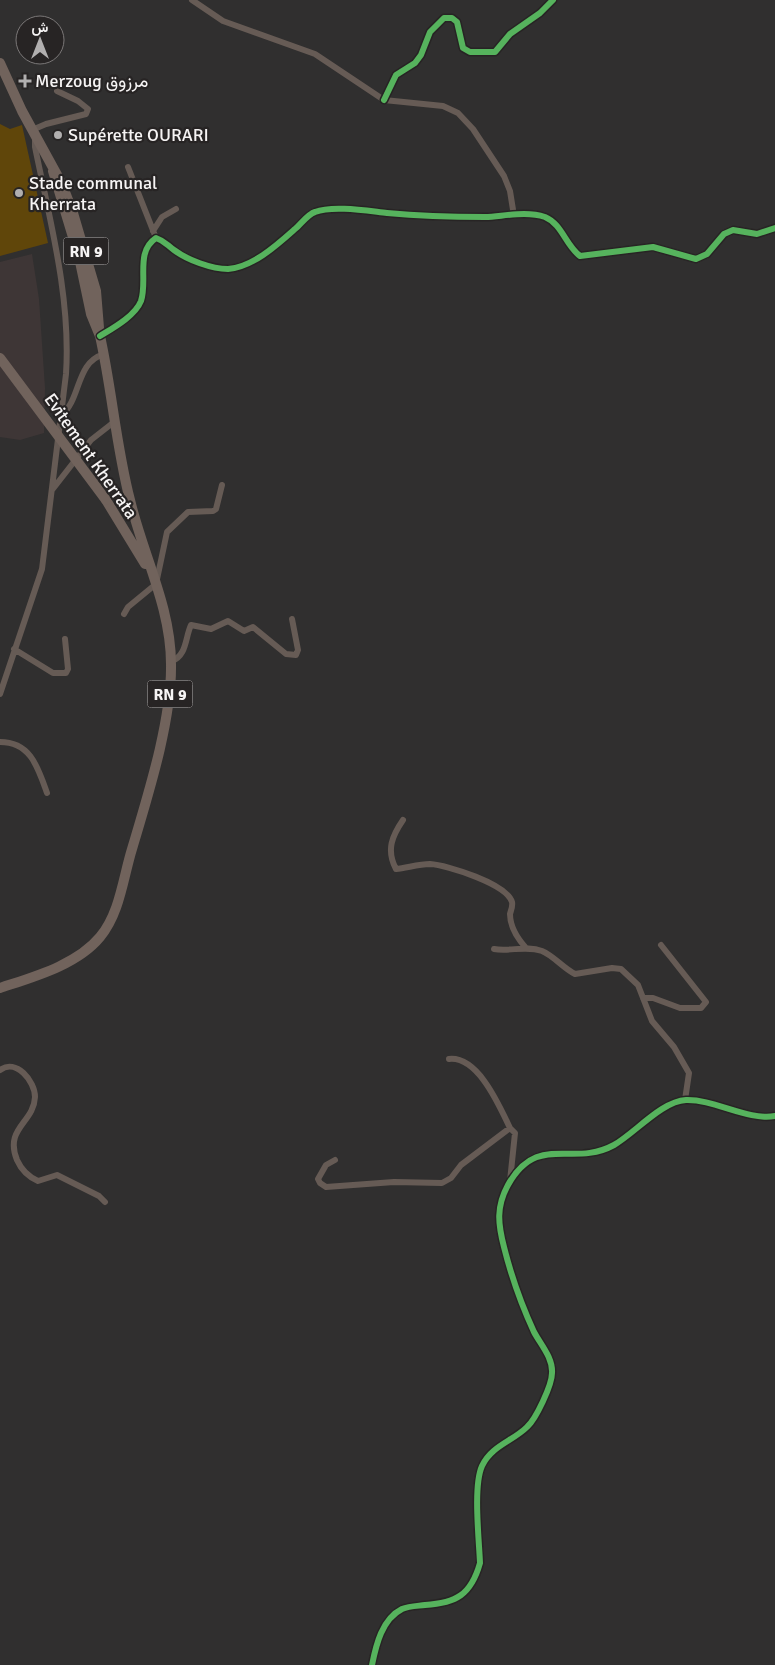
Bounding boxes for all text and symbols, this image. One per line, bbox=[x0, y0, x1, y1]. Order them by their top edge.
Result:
north arrow bbox=[15, 15, 65, 65]
text: ش bbox=[32, 19, 49, 36]
place label: Merzoug مرزوق bbox=[35, 70, 148, 92]
marker: Merzoug مرزوق bbox=[19, 75, 31, 87]
place label: Supérette OURARI bbox=[68, 124, 209, 146]
marker: Supérette OURARI bbox=[52, 129, 64, 141]
place label: Stade communal Kherrata bbox=[29, 172, 157, 215]
marker: Stade communal Kherrata bbox=[13, 187, 25, 199]
road number: RN 9 bbox=[64, 238, 108, 264]
street label: Evitement Kherrata bbox=[39, 389, 143, 523]
road number: RN 9 bbox=[148, 681, 192, 708]

